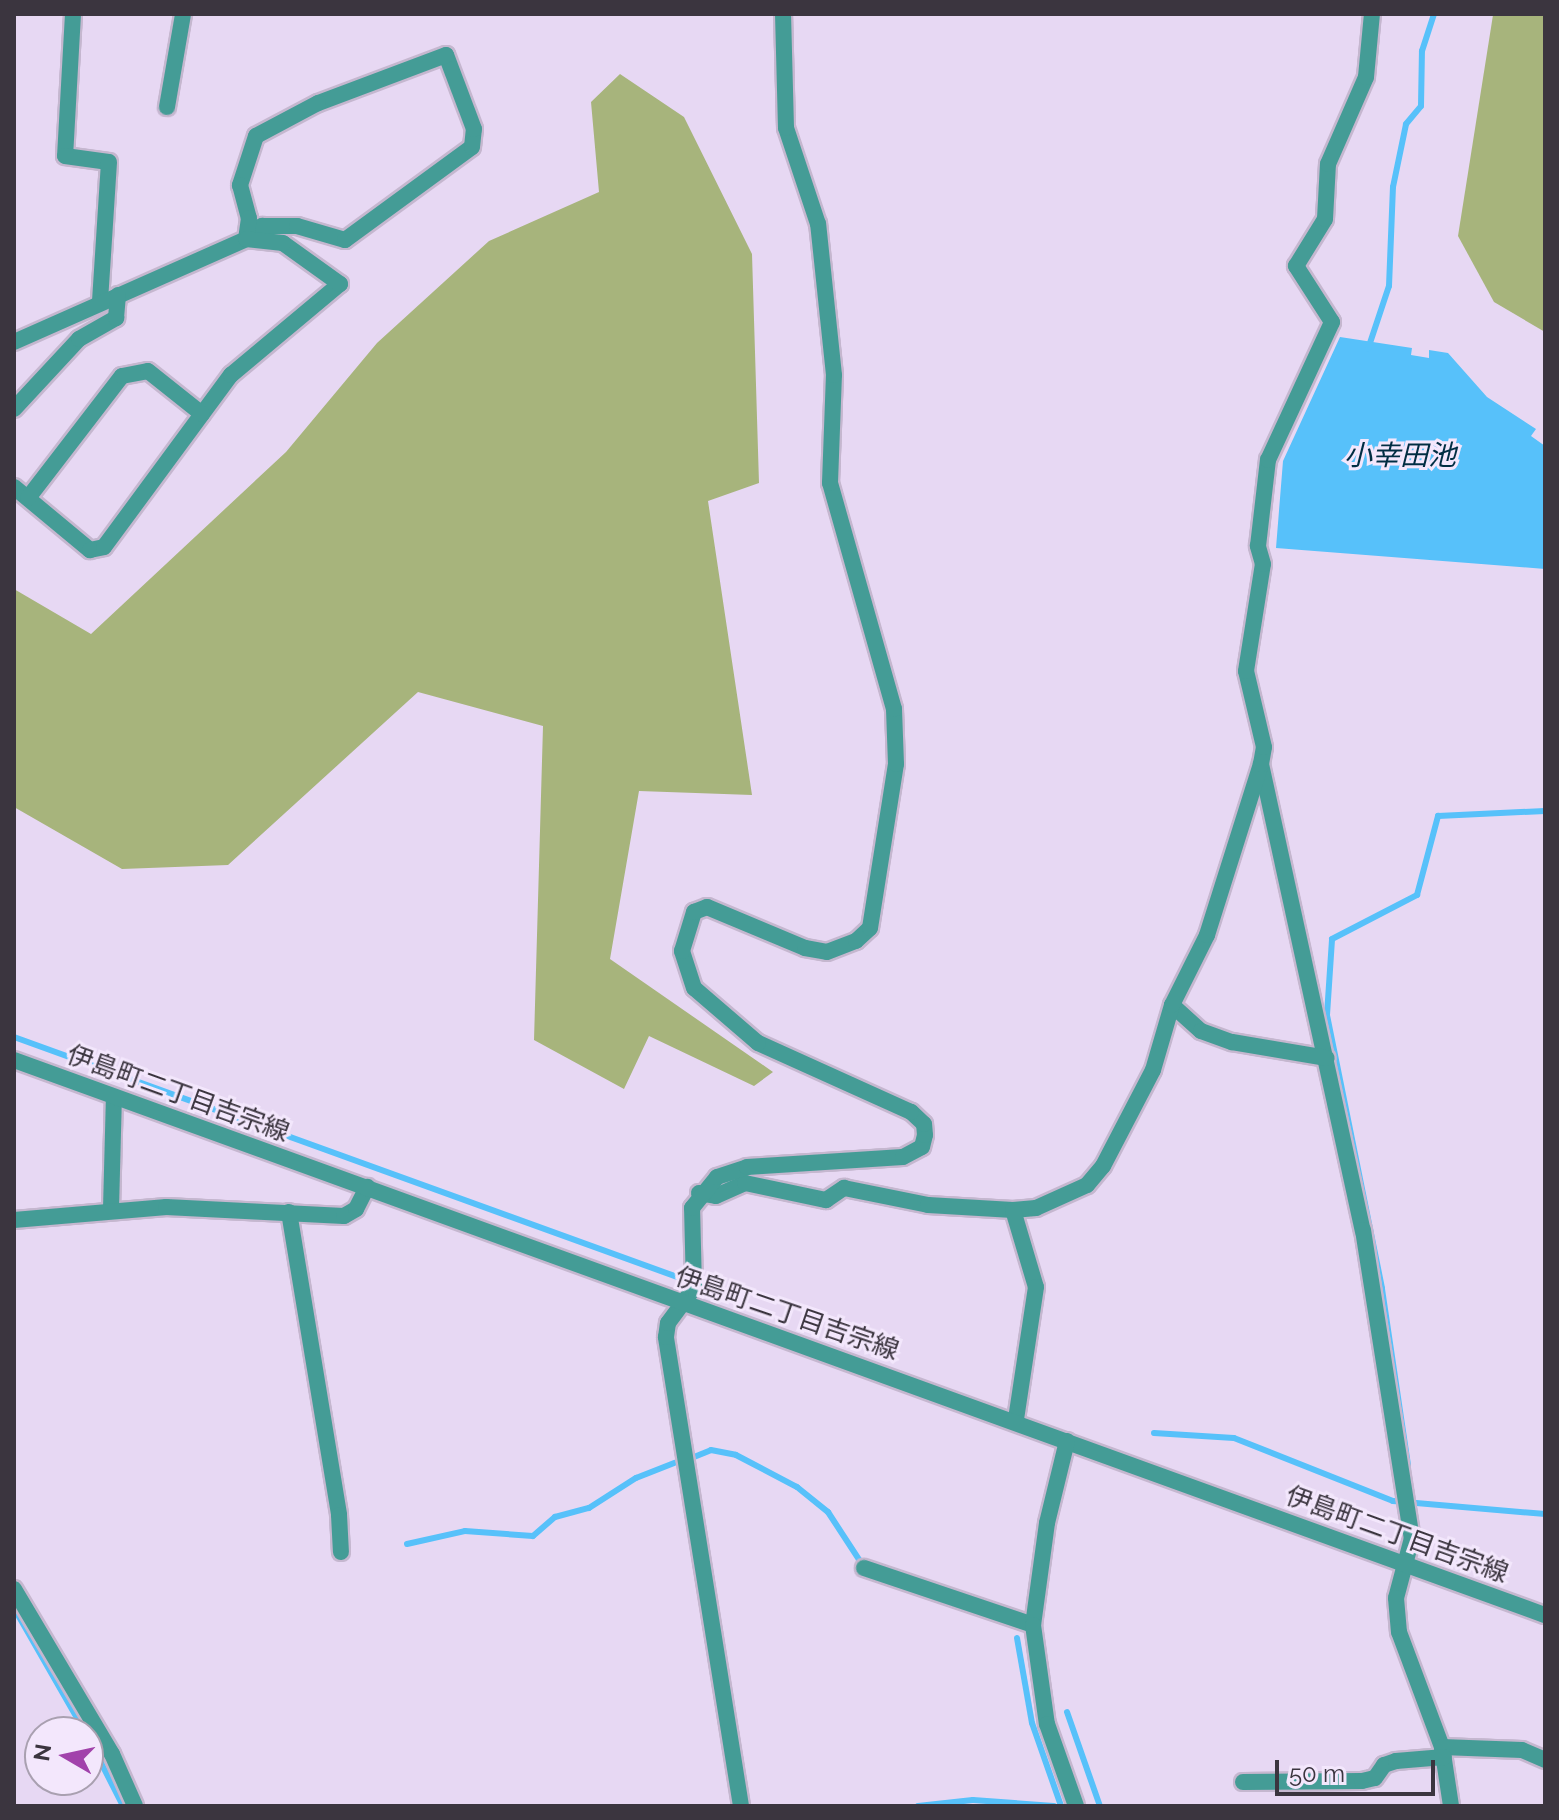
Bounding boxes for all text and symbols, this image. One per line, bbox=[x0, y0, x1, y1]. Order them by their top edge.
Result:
water label: 小幸田池 bbox=[1344, 439, 1456, 473]
street label: 伊島町二丁目吉宗線 bbox=[63, 1039, 293, 1149]
street label: 伊島町二丁目吉宗線 bbox=[671, 1261, 903, 1367]
street label: 伊島町二丁目吉宗線 bbox=[1282, 1480, 1512, 1590]
north arrow bbox=[24, 1716, 104, 1796]
text: N bbox=[28, 1742, 56, 1763]
scale bar bbox=[1279, 1744, 1439, 1794]
text: 50 m bbox=[1289, 1759, 1345, 1788]

